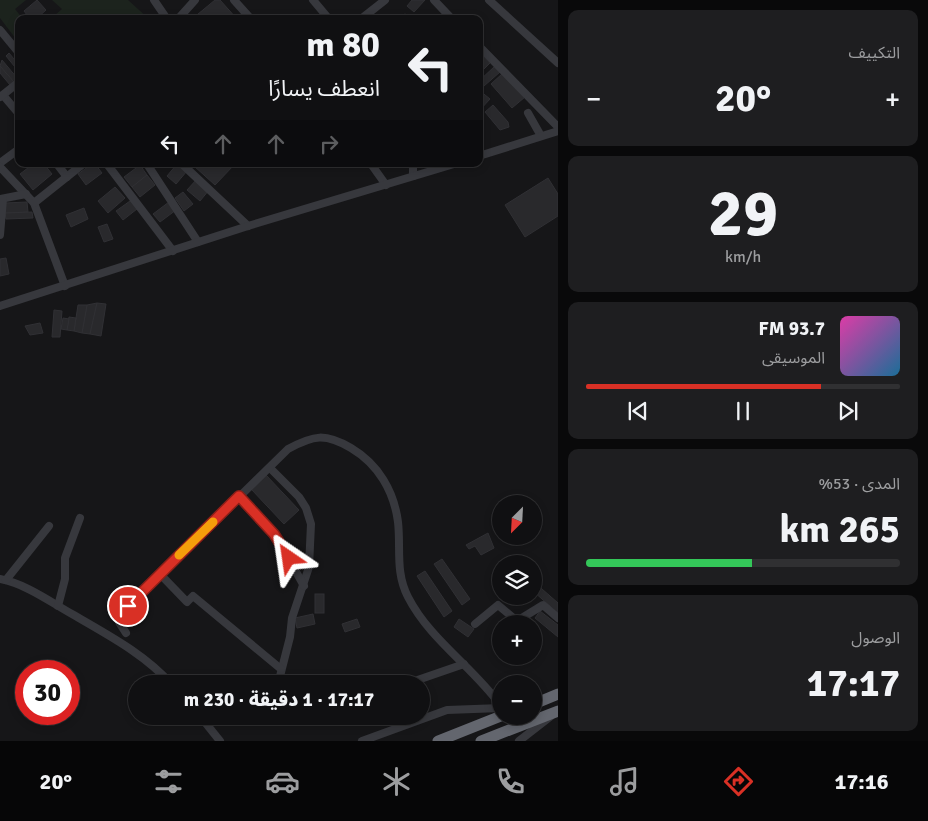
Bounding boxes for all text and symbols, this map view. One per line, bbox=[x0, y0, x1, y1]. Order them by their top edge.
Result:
text: 80 m bbox=[306, 23, 380, 66]
icon: left bbox=[398, 35, 463, 100]
text: التكييف bbox=[848, 43, 900, 63]
text: انعطف يسارًا bbox=[268, 75, 380, 102]
text: 20° bbox=[715, 75, 771, 122]
text: − bbox=[586, 82, 601, 116]
text: + bbox=[885, 82, 900, 116]
icon: left bbox=[156, 130, 184, 158]
icon: ahead bbox=[209, 130, 237, 158]
icon: ahead bbox=[262, 130, 290, 158]
icon: right bbox=[315, 130, 343, 158]
text: 29 bbox=[708, 174, 778, 254]
text: km/h bbox=[725, 247, 761, 267]
text: 93.7 FM bbox=[759, 317, 825, 341]
text: الموسيقى bbox=[762, 348, 825, 368]
icon: previous bbox=[624, 397, 652, 425]
icon: pause bbox=[729, 397, 757, 425]
icon: next bbox=[834, 397, 862, 425]
text: المدى · 53% bbox=[818, 474, 900, 494]
north arrow bbox=[492, 495, 542, 545]
map controls bbox=[492, 495, 542, 725]
text: 265 km bbox=[779, 506, 900, 553]
position arrow bbox=[262, 531, 314, 583]
button: layers bbox=[492, 555, 542, 605]
pin bbox=[107, 585, 149, 627]
icon: arrive bbox=[114, 592, 142, 620]
button: + bbox=[492, 615, 542, 665]
text: الوصول bbox=[851, 628, 900, 648]
speed limit sign: 30 bbox=[15, 660, 80, 725]
text: 17:17 bbox=[807, 660, 900, 707]
button: − bbox=[492, 675, 542, 725]
text: 17:17 · 1 دقيقة · 230 m bbox=[184, 688, 374, 712]
icon: filters bbox=[151, 764, 186, 799]
icon: car bbox=[265, 764, 300, 799]
icon: climate bbox=[379, 764, 414, 799]
icon: phone bbox=[493, 764, 528, 799]
icon: music bbox=[607, 764, 642, 799]
icon: directions bbox=[721, 764, 756, 799]
text: 20° bbox=[40, 768, 72, 795]
text: 17:16 bbox=[835, 768, 889, 795]

